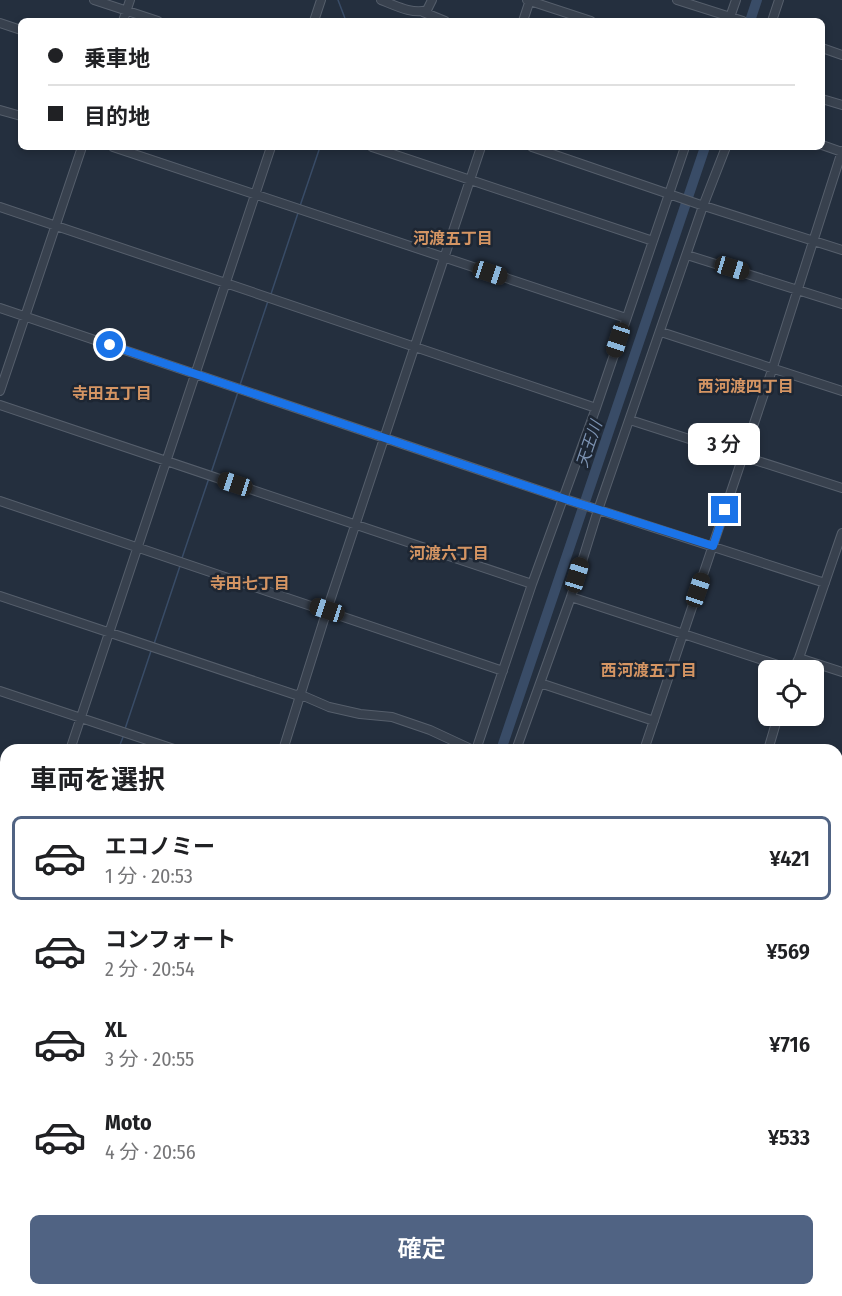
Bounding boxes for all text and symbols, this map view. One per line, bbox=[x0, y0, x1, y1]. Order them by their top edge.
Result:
text: 乗車地 bbox=[84, 45, 150, 72]
text: 目的地 bbox=[84, 103, 150, 130]
district label: 河渡五丁目 bbox=[413, 229, 493, 248]
car bbox=[712, 254, 752, 282]
car bbox=[470, 259, 510, 287]
car bbox=[604, 320, 632, 360]
route start bbox=[96, 331, 123, 358]
district label: 西河渡四丁目 bbox=[698, 377, 794, 396]
district label: 寺田五丁目 bbox=[72, 384, 152, 403]
water label: 天王川 bbox=[572, 416, 606, 470]
callout: 3 分 bbox=[689, 423, 761, 465]
text: 3 分 bbox=[707, 432, 741, 456]
car bbox=[215, 470, 255, 498]
route end bbox=[711, 496, 738, 523]
district label: 河渡六丁目 bbox=[409, 544, 489, 563]
car bbox=[563, 555, 591, 595]
car bbox=[684, 570, 712, 610]
district label: 寺田七丁目 bbox=[210, 574, 290, 593]
car bbox=[307, 596, 347, 624]
map controls bbox=[758, 660, 824, 726]
button: locate bbox=[758, 660, 824, 726]
district label: 西河渡五丁目 bbox=[601, 661, 697, 680]
text: 車両を選択 bbox=[30, 764, 165, 796]
icon: car bbox=[33, 831, 87, 885]
text: エコノミー bbox=[105, 833, 215, 860]
text: ¥421 bbox=[769, 845, 810, 872]
text: 1 分 · 20:53 bbox=[105, 864, 193, 888]
icon: car bbox=[33, 924, 87, 978]
text: コンフォート bbox=[105, 926, 236, 953]
text: ¥569 bbox=[766, 938, 810, 965]
text: 2 分 · 20:54 bbox=[105, 957, 195, 981]
text: XL bbox=[105, 1016, 127, 1043]
icon: car bbox=[33, 1017, 87, 1071]
text: ¥716 bbox=[769, 1031, 810, 1058]
text: 3 分 · 20:55 bbox=[105, 1047, 194, 1071]
text: Moto bbox=[105, 1109, 152, 1136]
icon: car bbox=[33, 1110, 87, 1164]
text: ¥533 bbox=[768, 1124, 810, 1151]
text: 4 分 · 20:56 bbox=[105, 1140, 196, 1164]
button: 確定 bbox=[30, 1215, 813, 1284]

